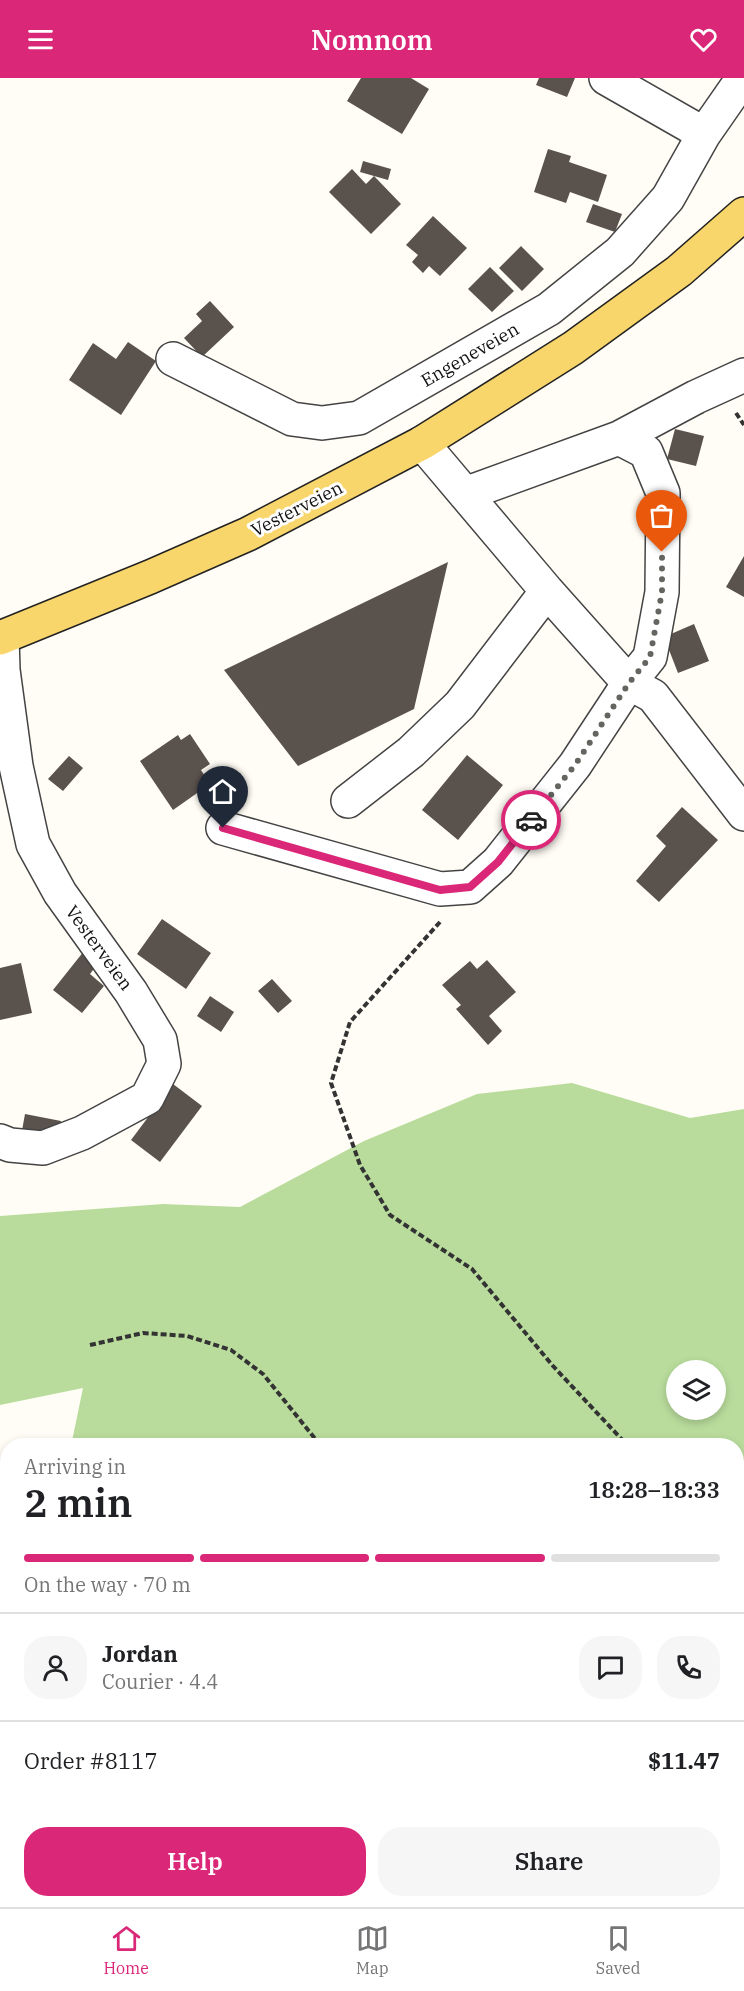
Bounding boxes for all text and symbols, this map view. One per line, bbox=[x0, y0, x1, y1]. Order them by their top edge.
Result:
text: Nomnom bbox=[311, 22, 433, 57]
icon: menu bbox=[24, 23, 57, 56]
icon: heart bbox=[687, 23, 720, 56]
street label: Engeneveien bbox=[417, 317, 523, 392]
street label: Vesterveien bbox=[247, 476, 346, 541]
pin bbox=[636, 490, 687, 552]
icon: bag bbox=[645, 499, 678, 532]
pin bbox=[197, 766, 248, 828]
icon: home bbox=[206, 775, 239, 808]
courier bbox=[501, 790, 561, 850]
icon: car bbox=[515, 804, 548, 837]
street label: Vesterveien bbox=[61, 901, 138, 995]
map controls bbox=[666, 1360, 726, 1420]
button: layers bbox=[666, 1360, 726, 1420]
text: Arriving in bbox=[24, 1453, 126, 1480]
text: 18:28–18:33 bbox=[588, 1475, 720, 1504]
text: 2 min bbox=[24, 1477, 132, 1528]
text: On the way · 70 m bbox=[24, 1571, 191, 1598]
button: person bbox=[24, 1636, 87, 1699]
button: chat bbox=[579, 1636, 642, 1699]
button: phone bbox=[657, 1636, 720, 1699]
text: Jordan bbox=[102, 1639, 178, 1668]
text: Courier · 4.4 bbox=[102, 1668, 218, 1695]
text: Order #8117 bbox=[24, 1746, 158, 1775]
text: $11.47 bbox=[648, 1746, 720, 1775]
button: Help bbox=[24, 1827, 366, 1896]
button: Share bbox=[378, 1827, 720, 1896]
tab: Home bbox=[103, 1922, 149, 1978]
tab: Map bbox=[356, 1922, 389, 1978]
tab: Saved bbox=[596, 1922, 641, 1978]

